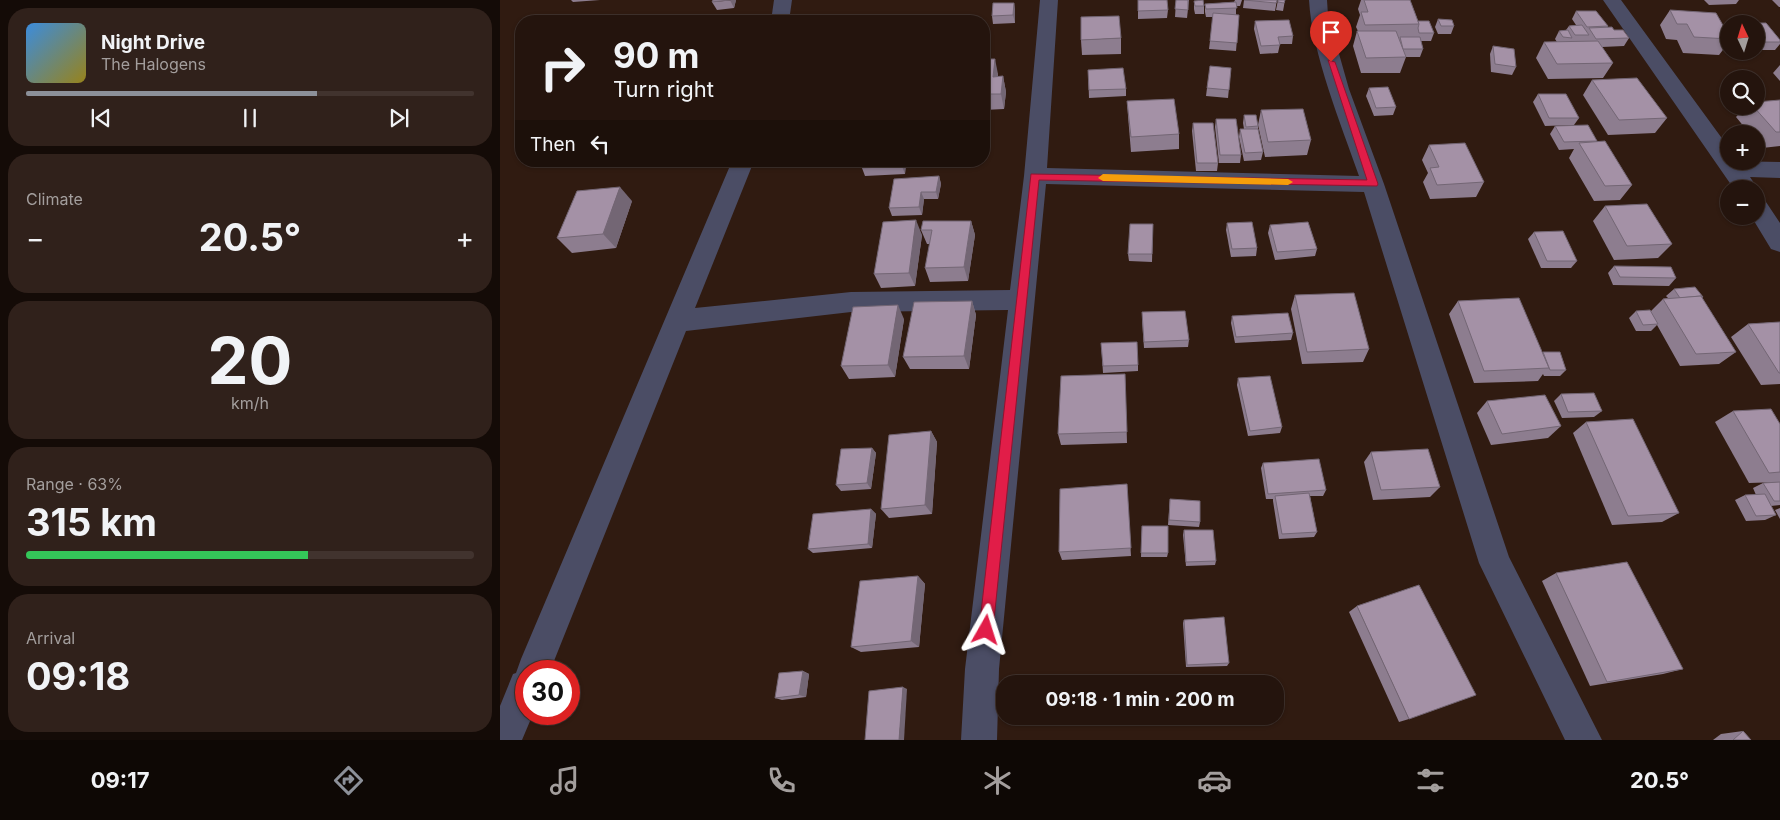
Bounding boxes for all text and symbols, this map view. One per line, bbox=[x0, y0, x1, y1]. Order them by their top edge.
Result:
pin bbox=[1310, 11, 1352, 62]
north arrow bbox=[1720, 15, 1765, 60]
map controls bbox=[1720, 15, 1765, 225]
icon: arrive bbox=[1317, 18, 1345, 46]
text: Night Drive bbox=[101, 31, 205, 54]
text: 90 m bbox=[613, 34, 700, 76]
icon: right bbox=[530, 35, 595, 100]
text: The Halogens bbox=[101, 54, 206, 74]
button: search bbox=[1720, 70, 1765, 115]
text: Turn right bbox=[613, 76, 714, 102]
icon: previous bbox=[87, 104, 115, 132]
icon: pause bbox=[236, 104, 264, 132]
icon: next bbox=[385, 104, 413, 132]
button: + bbox=[1720, 125, 1765, 170]
icon: left bbox=[586, 130, 614, 158]
text: Then bbox=[530, 133, 576, 156]
button: − bbox=[1720, 180, 1765, 225]
text: Climate bbox=[26, 189, 83, 209]
text: 20.5° bbox=[199, 214, 301, 260]
text: − bbox=[26, 221, 45, 255]
text: + bbox=[455, 221, 474, 255]
text: 20 bbox=[208, 321, 292, 400]
text: km/h bbox=[231, 393, 269, 413]
text: Range · 63% bbox=[26, 474, 123, 494]
text: 315 km bbox=[26, 499, 157, 545]
position arrow bbox=[959, 603, 1011, 655]
text: Arrival bbox=[26, 628, 75, 648]
text: 09:18 bbox=[26, 653, 130, 699]
speed limit sign: 30 bbox=[515, 660, 580, 725]
text: 09:18 · 1 min · 200 m bbox=[1045, 688, 1235, 711]
icon: directions bbox=[331, 763, 366, 798]
icon: music bbox=[547, 763, 582, 798]
icon: phone bbox=[764, 763, 799, 798]
icon: climate bbox=[980, 763, 1015, 798]
icon: car bbox=[1197, 763, 1232, 798]
icon: filters bbox=[1413, 763, 1448, 798]
text: 09:17 bbox=[91, 767, 149, 793]
text: 20.5° bbox=[1630, 767, 1689, 793]

